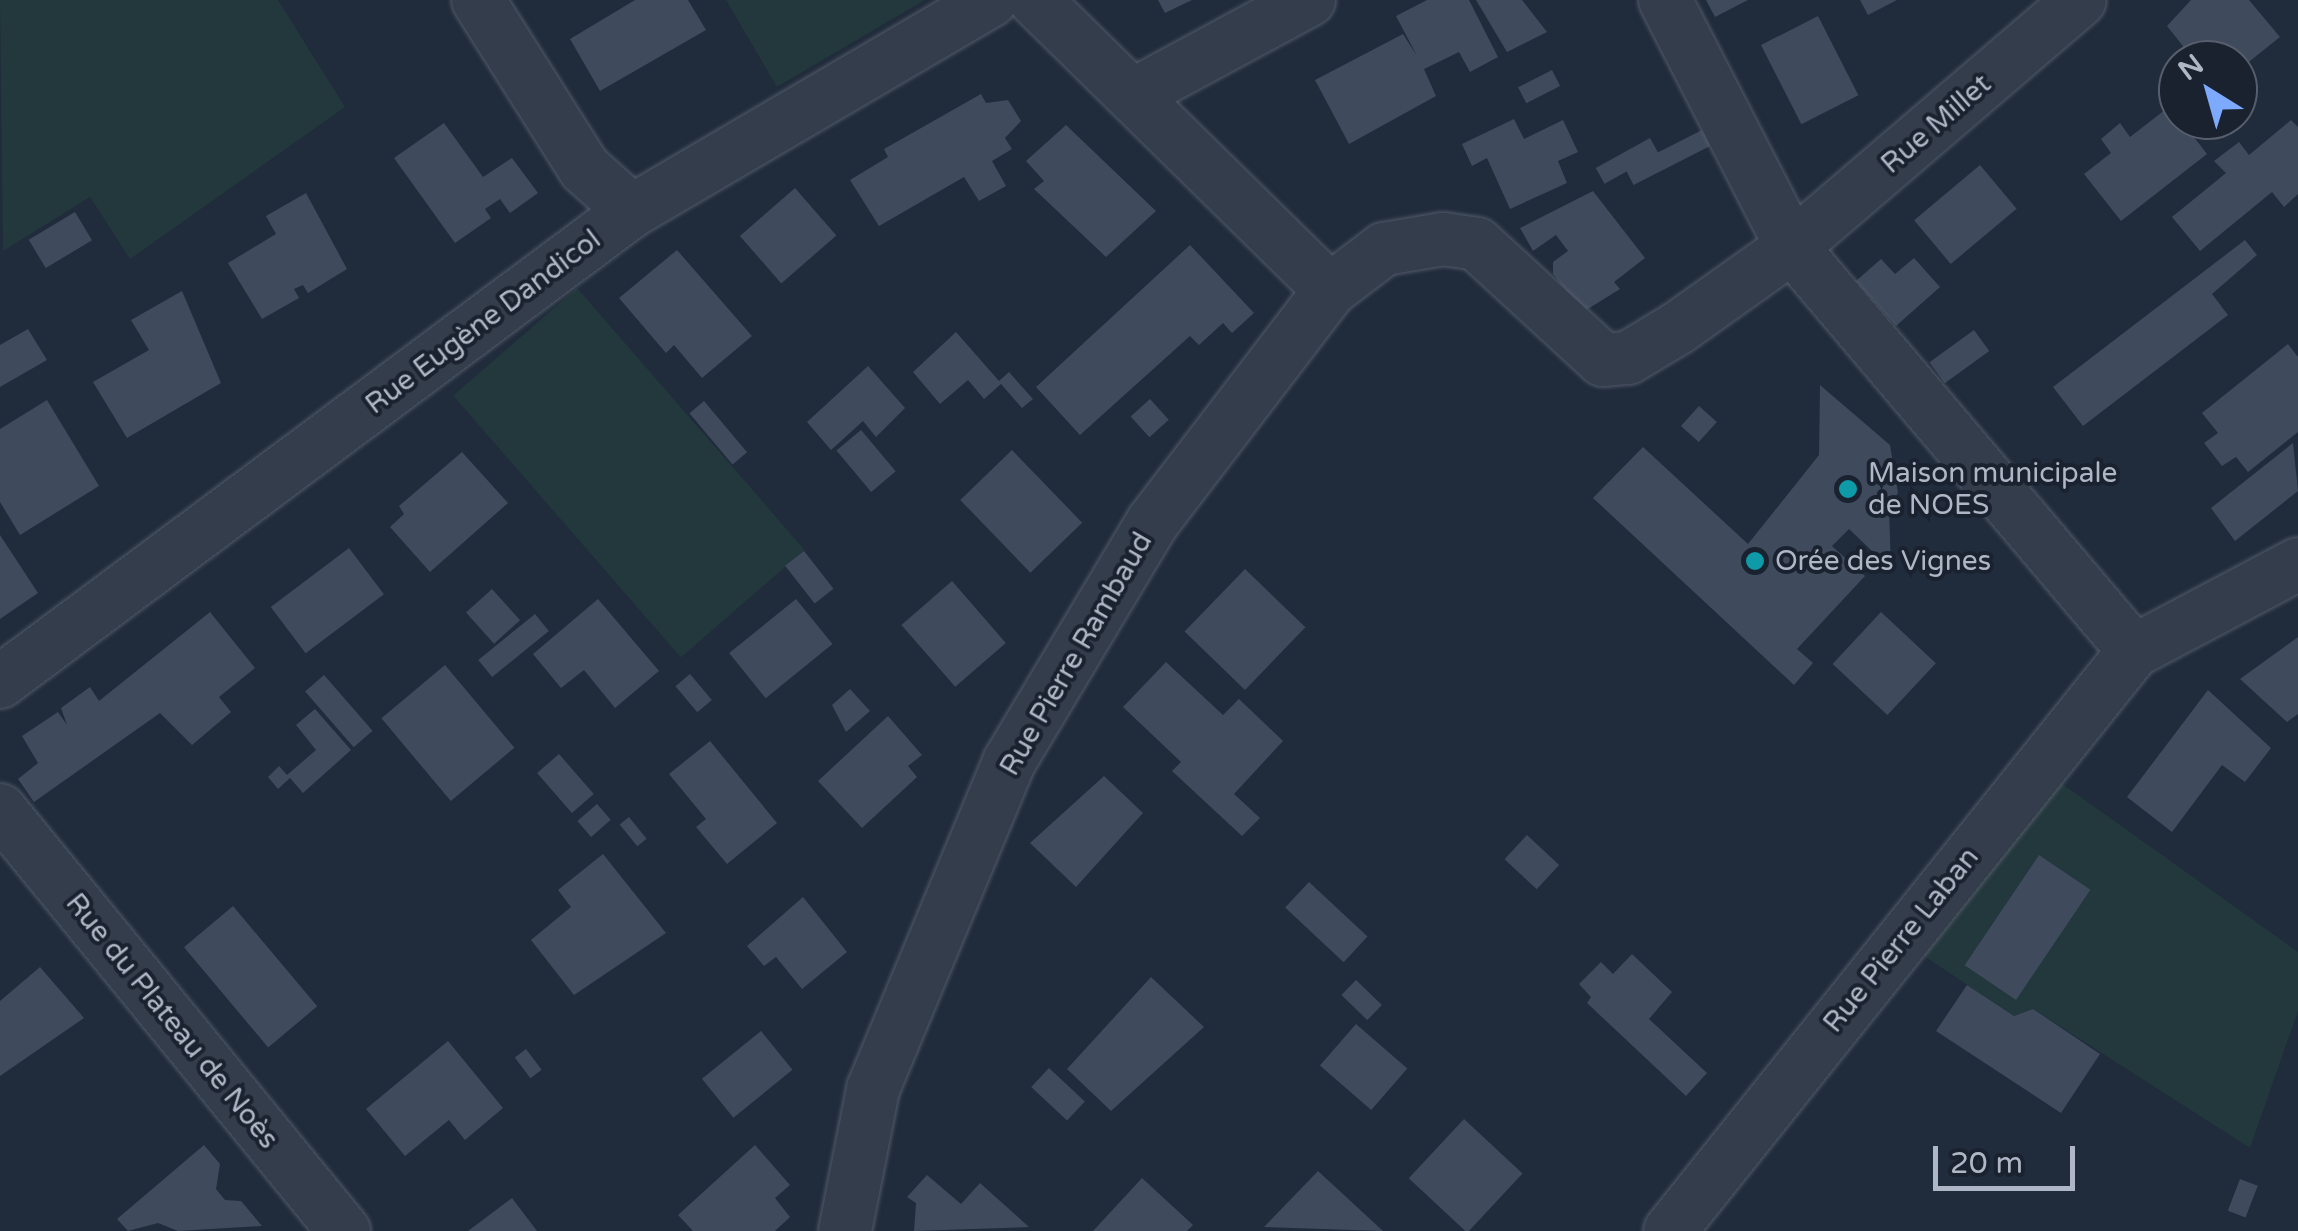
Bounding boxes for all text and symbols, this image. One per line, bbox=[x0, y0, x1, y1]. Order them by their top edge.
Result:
north arrow bbox=[2158, 40, 2258, 140]
text: N bbox=[2172, 47, 2210, 88]
street label: Rue Millet bbox=[1874, 67, 1998, 181]
street label: Rue Eugène Dandicol bbox=[359, 223, 607, 421]
place label: Maison municipale de NOES bbox=[1868, 456, 2117, 522]
marker: Maison municipale de NOES bbox=[1837, 478, 1859, 500]
street label: Rue Pierre Rambaud bbox=[993, 526, 1159, 782]
place label: Orée des Vignes bbox=[1775, 544, 1991, 578]
marker: Orée des Vignes bbox=[1744, 550, 1766, 572]
street label: Rue Pierre Laban bbox=[1816, 841, 1986, 1039]
street label: Rue du Plateau de Noès bbox=[59, 887, 285, 1155]
scale bar bbox=[1938, 1126, 2080, 1188]
text: 20 m bbox=[1950, 1145, 2023, 1182]

